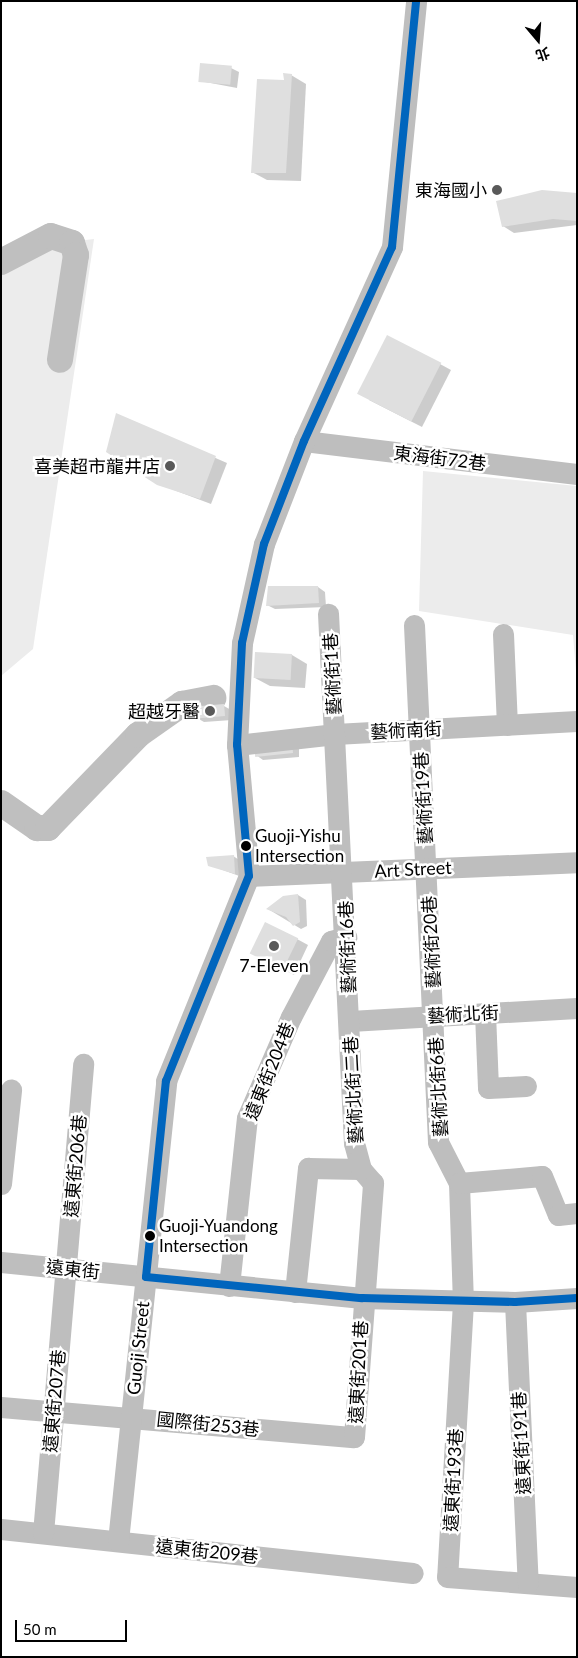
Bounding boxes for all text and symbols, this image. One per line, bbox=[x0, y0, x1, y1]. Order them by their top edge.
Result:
north arrow bbox=[513, 15, 563, 65]
text: 北 bbox=[534, 44, 552, 65]
place label: 東海國小 bbox=[415, 179, 487, 201]
marker: 東海國小 bbox=[491, 184, 503, 196]
street label: 東海街72巷 bbox=[393, 442, 487, 474]
place label: 喜美超市龍井店 bbox=[34, 455, 160, 477]
marker: 喜美超市龍井店 bbox=[164, 460, 176, 472]
street label: 藝術街1巷 bbox=[319, 632, 345, 716]
place label: 超越牙醫 bbox=[128, 700, 200, 722]
marker: 超越牙醫 bbox=[204, 705, 216, 717]
street label: 藝術南街 bbox=[369, 717, 443, 743]
street label: 藝術街19巷 bbox=[410, 751, 436, 845]
place label: Guoji-Yishu Intersection bbox=[255, 826, 344, 866]
marker: Guoji-Yishu Intersection bbox=[241, 841, 251, 851]
street label: Art Street bbox=[374, 856, 452, 882]
street label: 藝術街20巷 bbox=[418, 895, 444, 989]
street label: 藝術街16巷 bbox=[335, 900, 359, 994]
marker: 7-Eleven bbox=[268, 940, 280, 952]
place label: 7-Eleven bbox=[239, 954, 309, 976]
street label: 藝術北街 bbox=[426, 1001, 500, 1027]
street label: 遠東街204巷 bbox=[240, 1019, 298, 1123]
street label: 藝術北街二巷 bbox=[339, 1036, 367, 1144]
street label: 藝術北街6巷 bbox=[425, 1036, 451, 1138]
street label: 遠東街206巷 bbox=[60, 1114, 90, 1218]
place label: Guoji-Yuandong Intersection bbox=[159, 1216, 278, 1256]
marker: Guoji-Yuandong Intersection bbox=[145, 1231, 155, 1241]
street label: 遠東街 bbox=[45, 1255, 101, 1283]
street label: Guoji Street bbox=[122, 1300, 154, 1396]
street label: 遠東街201巷 bbox=[345, 1320, 371, 1424]
street label: 遠東街207巷 bbox=[39, 1349, 69, 1453]
street label: 遠東街191巷 bbox=[508, 1391, 534, 1495]
street label: 國際街253巷 bbox=[155, 1408, 261, 1440]
street label: 遠東街193巷 bbox=[440, 1428, 466, 1532]
street label: 遠東街209巷 bbox=[154, 1535, 260, 1567]
scale bar bbox=[18, 1610, 130, 1642]
text: 50 m bbox=[23, 1620, 57, 1638]

